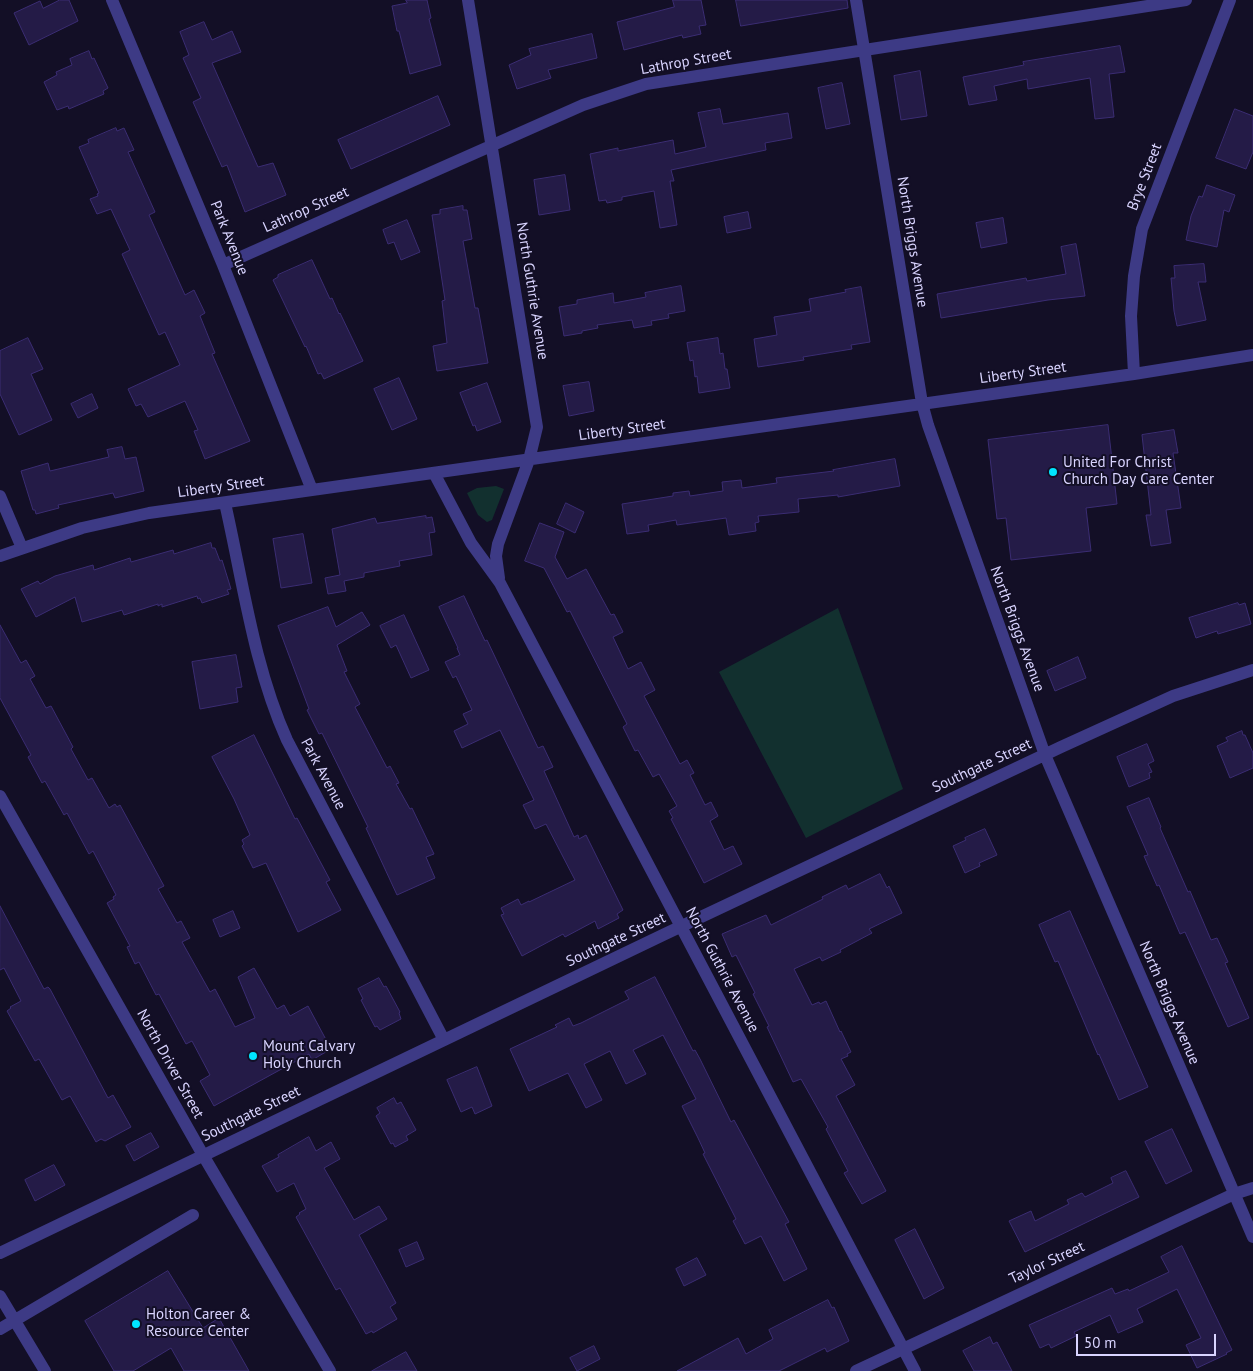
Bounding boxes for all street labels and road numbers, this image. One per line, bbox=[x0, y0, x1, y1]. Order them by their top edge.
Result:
street label: Lathrop Street bbox=[639, 45, 733, 79]
street label: Brye Street bbox=[1124, 141, 1166, 213]
street label: North Briggs Avenue bbox=[893, 175, 931, 309]
street label: Lathrop Street bbox=[260, 183, 352, 237]
street label: Park Avenue bbox=[206, 198, 252, 278]
street label: North Guthrie Avenue bbox=[512, 221, 552, 361]
street label: Liberty Street bbox=[978, 358, 1068, 388]
street label: Liberty Street bbox=[577, 415, 667, 445]
street label: Liberty Street bbox=[176, 472, 266, 502]
street label: North Briggs Avenue bbox=[986, 564, 1048, 694]
street label: Park Avenue bbox=[297, 735, 349, 813]
street label: Southgate Street bbox=[929, 735, 1035, 797]
street label: North Guthrie Avenue bbox=[681, 904, 763, 1036]
street label: Southgate Street bbox=[563, 909, 669, 971]
street label: North Briggs Avenue bbox=[1135, 939, 1203, 1067]
street label: North Driver Street bbox=[133, 1006, 207, 1122]
street label: Southgate Street bbox=[199, 1082, 303, 1146]
street label: Taylor Street bbox=[1006, 1238, 1088, 1288]

